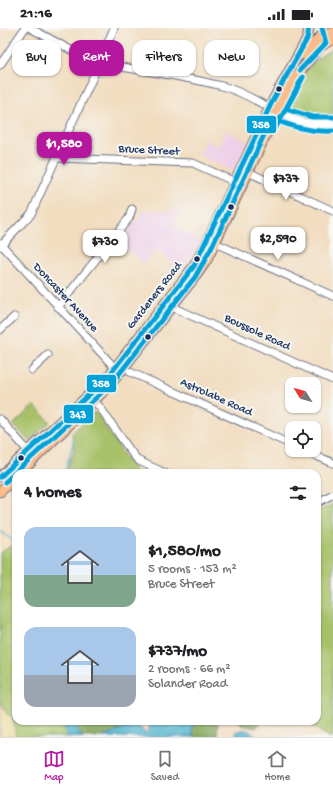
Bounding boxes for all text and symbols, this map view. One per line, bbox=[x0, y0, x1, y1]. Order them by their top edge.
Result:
text: 21:16 bbox=[20, 5, 52, 23]
chip: Buy bbox=[12, 40, 61, 76]
chip: Rent bbox=[69, 40, 124, 76]
chip: Filters bbox=[132, 40, 196, 76]
chip: New bbox=[204, 40, 259, 76]
unlabelled marker bbox=[274, 84, 284, 94]
line badge: 358 bbox=[246, 115, 277, 134]
text: 358 bbox=[251, 120, 270, 132]
pin: $1,580 bbox=[31, 132, 97, 166]
text: $1,580 bbox=[46, 137, 82, 152]
street label: Bruce Street bbox=[117, 142, 181, 160]
pin: $737 bbox=[262, 167, 310, 201]
text: $737 bbox=[273, 172, 299, 187]
unlabelled marker bbox=[226, 202, 236, 212]
pin: $2,590 bbox=[245, 227, 311, 261]
pin: $730 bbox=[81, 230, 129, 264]
text: $2,590 bbox=[259, 232, 297, 247]
text: $730 bbox=[92, 235, 118, 250]
unlabelled marker bbox=[192, 254, 202, 264]
street label: Gardeners Road bbox=[124, 259, 186, 332]
street label: Doncaster Avenue bbox=[29, 260, 101, 336]
street label: Boussole Road bbox=[221, 311, 293, 355]
unlabelled marker bbox=[143, 332, 153, 342]
line badge: 358 bbox=[86, 374, 117, 393]
street label: Astrolabe Road bbox=[178, 376, 255, 421]
north arrow bbox=[285, 377, 321, 413]
map controls bbox=[285, 377, 321, 457]
text: 358 bbox=[91, 379, 110, 391]
line badge: 343 bbox=[63, 404, 94, 424]
text: 343 bbox=[69, 410, 87, 422]
button: locate bbox=[285, 421, 321, 457]
unlabelled marker bbox=[16, 453, 26, 463]
icon: filters bbox=[287, 482, 309, 504]
text: 4 homes bbox=[24, 483, 81, 503]
text: $1,580/mo bbox=[148, 542, 221, 562]
icon: home bbox=[56, 543, 104, 591]
text: 5 rooms · 153 m² bbox=[148, 562, 237, 577]
text: Bruce Street bbox=[148, 577, 214, 592]
text: $737/mo bbox=[148, 642, 207, 662]
icon: home bbox=[56, 643, 104, 691]
text: 2 rooms · 66 m² bbox=[148, 662, 230, 677]
text: Solander Road bbox=[148, 677, 227, 692]
tab: Map bbox=[43, 748, 65, 784]
tab: Saved bbox=[151, 748, 179, 784]
tab: Home bbox=[265, 748, 290, 784]

